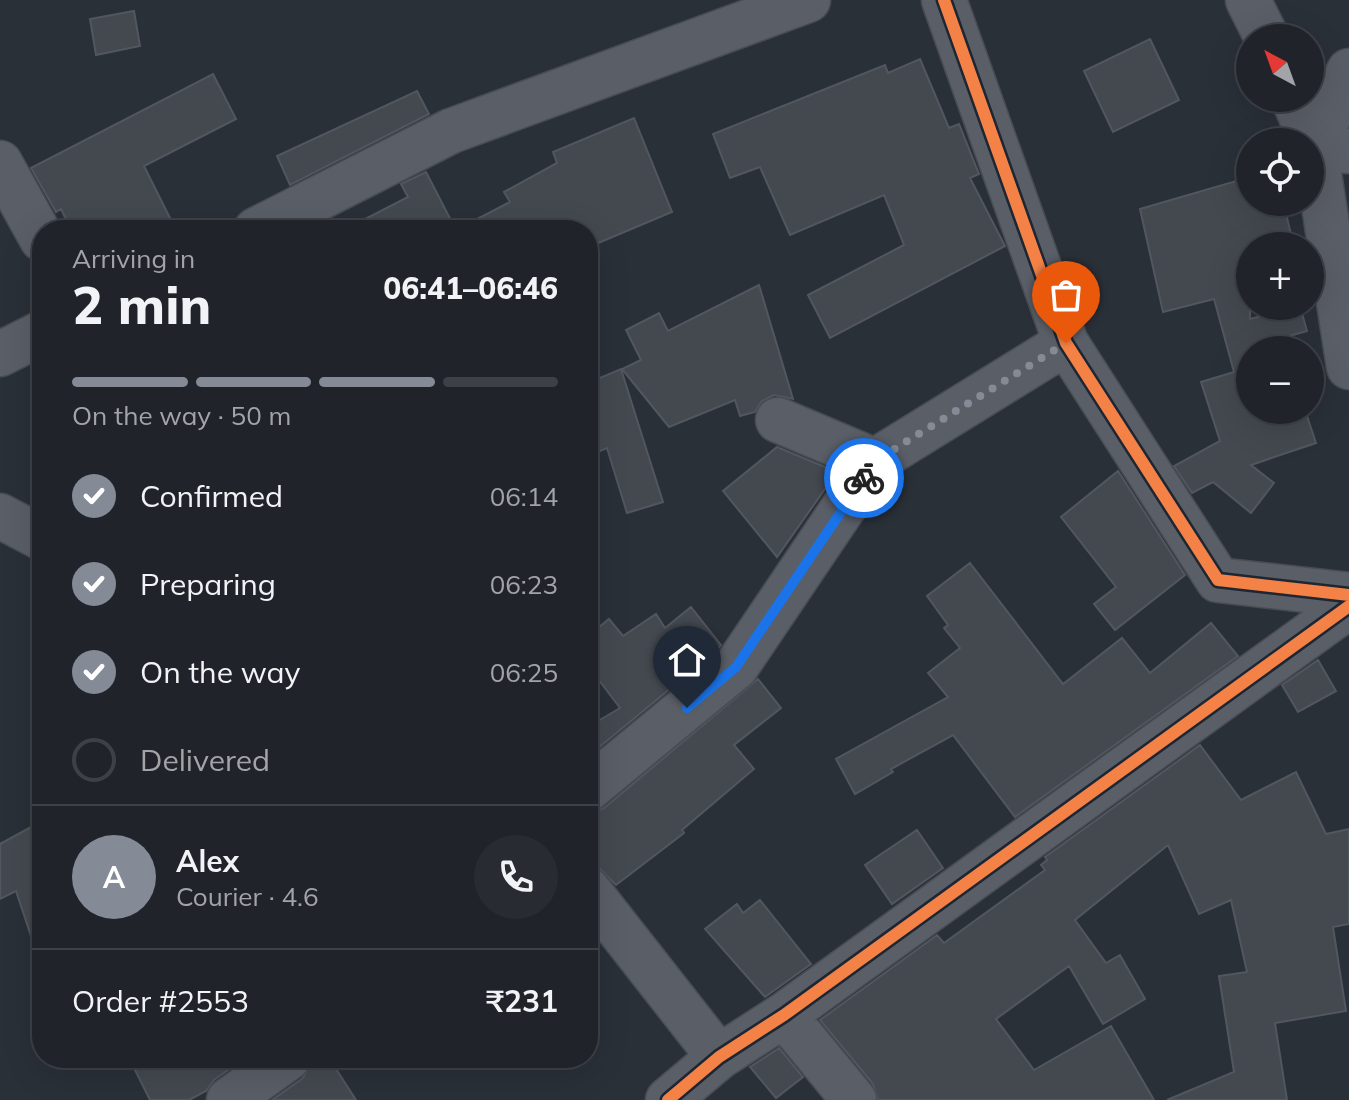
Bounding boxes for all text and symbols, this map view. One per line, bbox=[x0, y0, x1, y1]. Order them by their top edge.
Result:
north arrow bbox=[1236, 24, 1324, 112]
map controls bbox=[1236, 24, 1324, 424]
button: locate bbox=[1236, 128, 1324, 216]
button: + bbox=[1236, 232, 1324, 320]
text: Arriving in bbox=[72, 242, 195, 275]
pin bbox=[1032, 261, 1100, 343]
text: 06:41–06:46 bbox=[383, 269, 558, 307]
text: 2 min bbox=[72, 272, 211, 337]
icon: bag bbox=[1044, 273, 1088, 317]
button: − bbox=[1236, 336, 1324, 424]
text: On the way · 50 m bbox=[72, 399, 291, 432]
courier bbox=[824, 438, 904, 518]
icon: bike bbox=[842, 456, 886, 500]
icon: check bbox=[72, 474, 116, 518]
text: Confirmed bbox=[140, 477, 283, 515]
text: 06:14 bbox=[490, 480, 558, 513]
icon: check bbox=[72, 562, 116, 606]
text: Preparing bbox=[140, 565, 276, 603]
text: 06:23 bbox=[490, 568, 558, 601]
pin bbox=[653, 626, 721, 708]
icon: home bbox=[665, 638, 709, 682]
icon: check bbox=[72, 650, 116, 694]
text: On the way bbox=[140, 653, 300, 691]
text: 06:25 bbox=[490, 656, 558, 689]
text: Delivered bbox=[140, 741, 270, 779]
button: phone bbox=[474, 835, 558, 919]
text: Alex bbox=[176, 842, 239, 880]
text: A bbox=[103, 858, 125, 896]
text: Courier · 4.6 bbox=[176, 880, 319, 913]
text: Order #2553 bbox=[72, 982, 249, 1020]
text: ₹231 bbox=[486, 982, 558, 1020]

